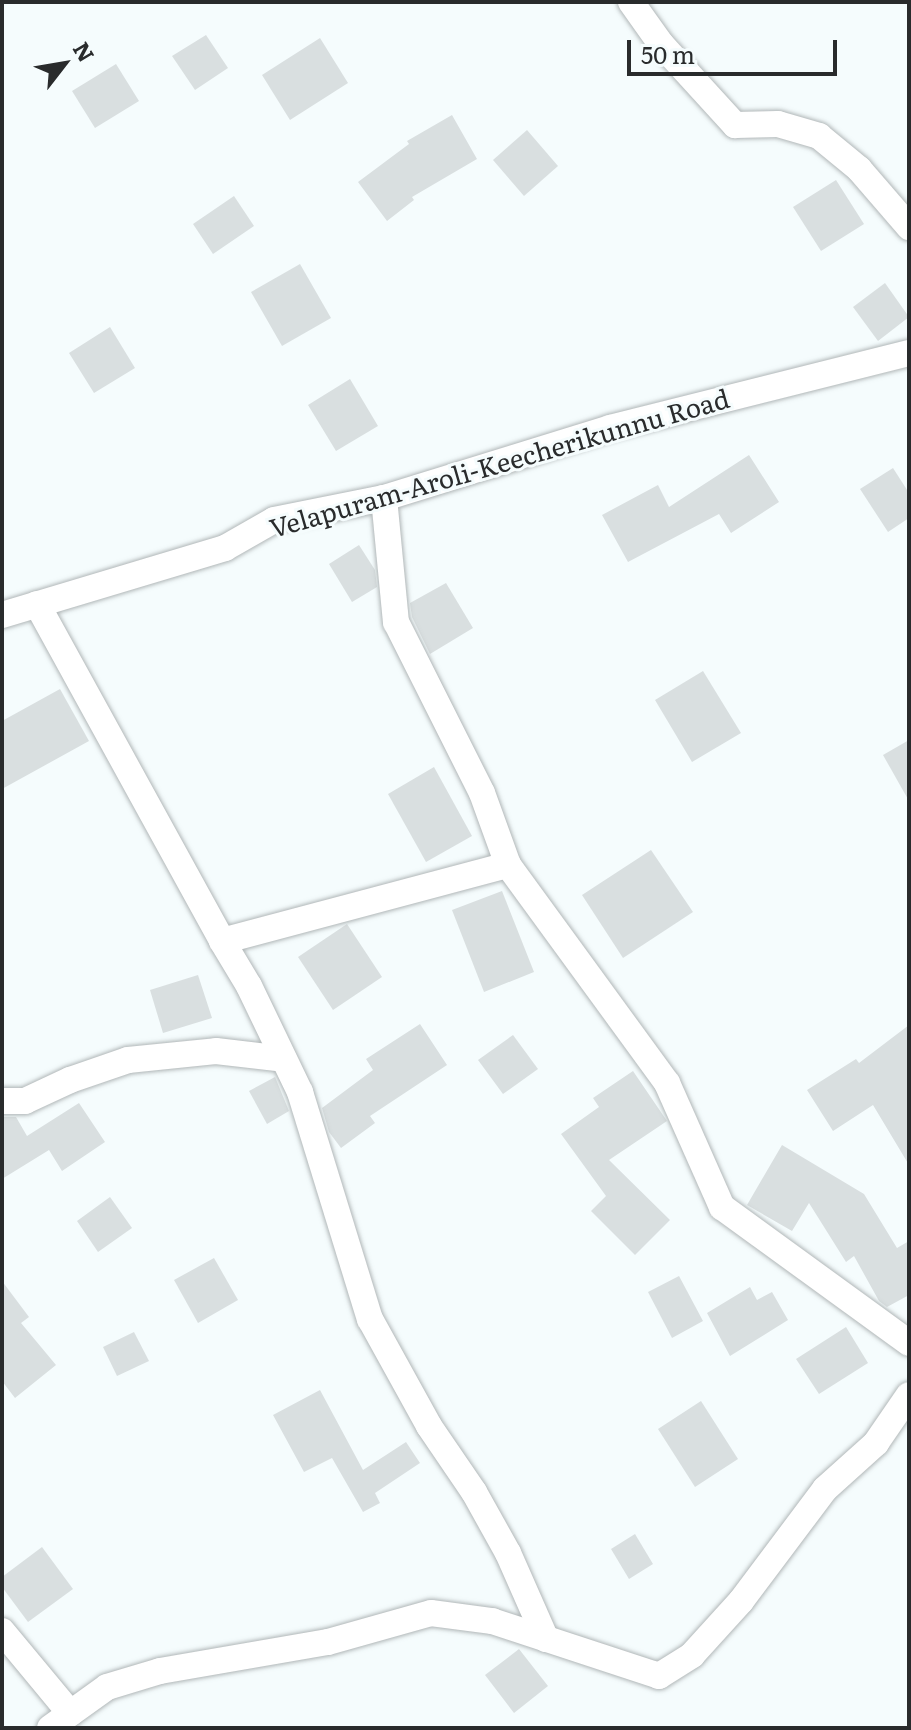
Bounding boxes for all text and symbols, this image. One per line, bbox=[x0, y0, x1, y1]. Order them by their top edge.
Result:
north arrow bbox=[24, 24, 104, 104]
scale bar bbox=[631, 24, 841, 74]
text: N bbox=[66, 35, 104, 68]
text: 50 m bbox=[641, 36, 695, 71]
street label: Velapuram-Aroli-Keecherikunnu Road bbox=[266, 381, 732, 543]

